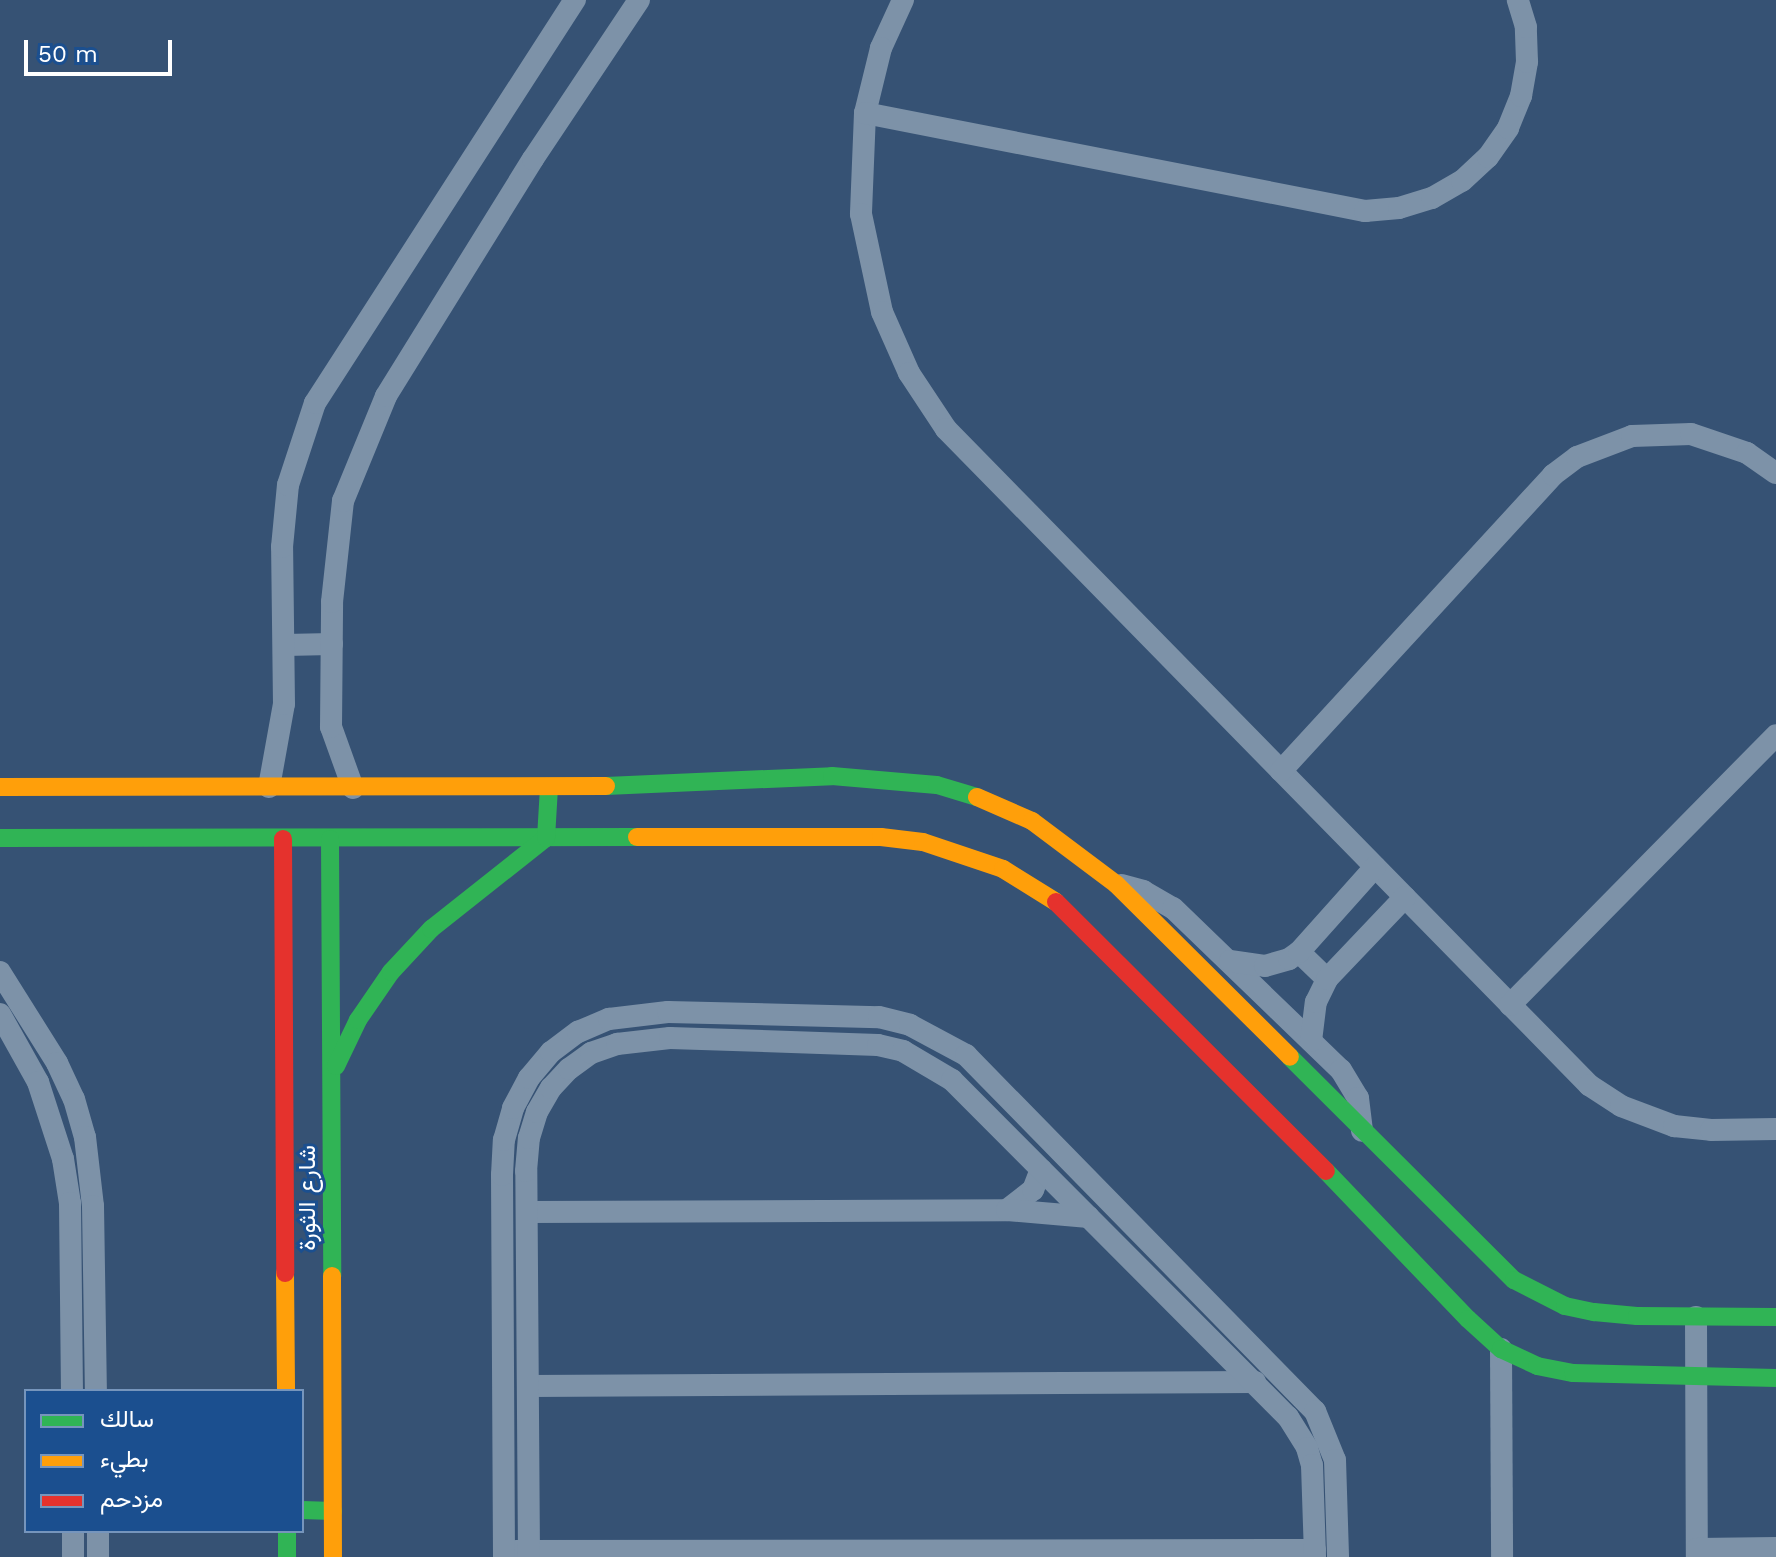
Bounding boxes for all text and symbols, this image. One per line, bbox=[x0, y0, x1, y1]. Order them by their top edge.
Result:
scale bar bbox=[28, 24, 176, 74]
text: 50 m bbox=[38, 40, 98, 68]
street label: شارع الثورة bbox=[294, 1145, 322, 1251]
legend bbox=[24, 1389, 304, 1533]
text: سالك bbox=[100, 1405, 154, 1433]
text: بطيء bbox=[100, 1445, 149, 1473]
text: مزدحم bbox=[100, 1485, 163, 1513]

